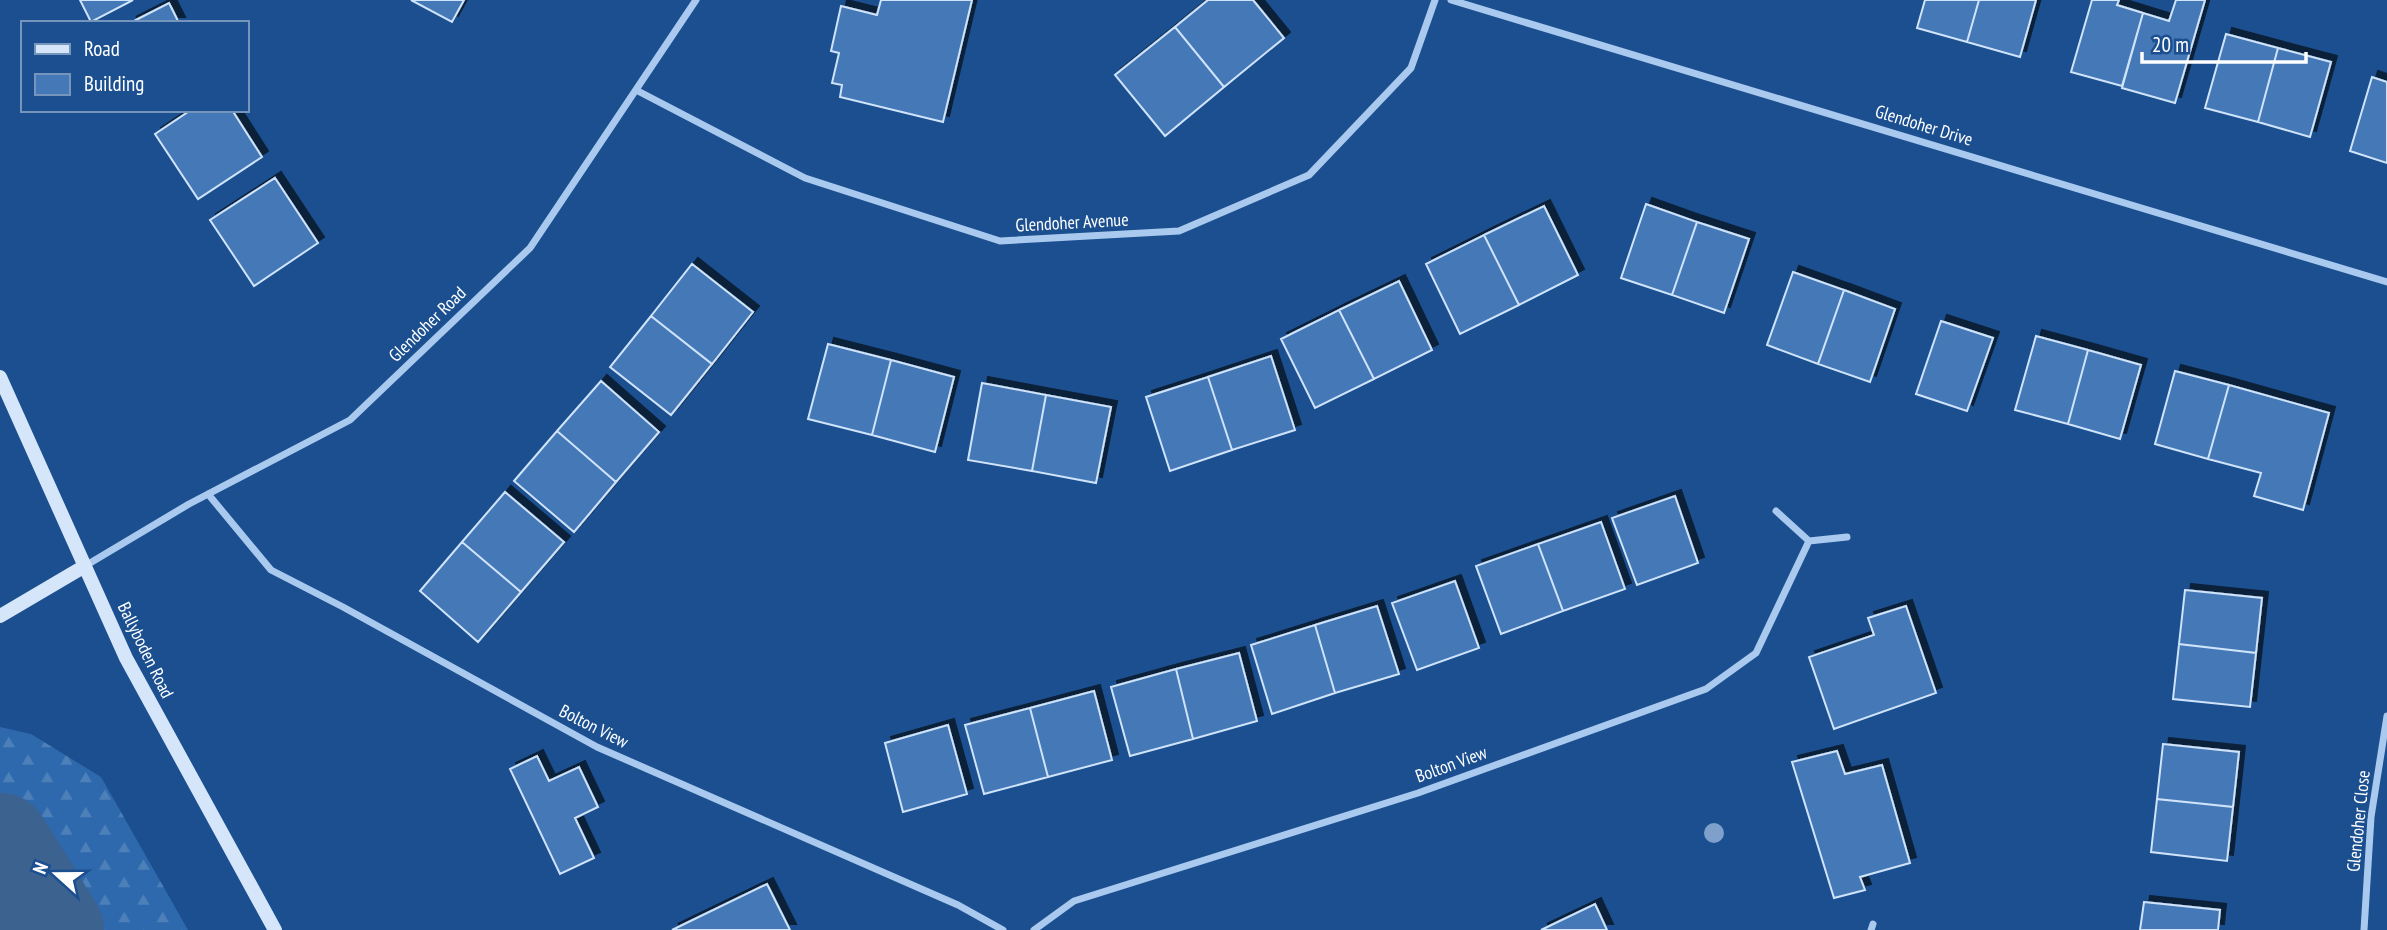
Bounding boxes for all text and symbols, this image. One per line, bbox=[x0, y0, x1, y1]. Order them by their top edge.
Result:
legend bbox=[21, 21, 248, 112]
scale bar bbox=[2142, 21, 2306, 65]
text: 20 m bbox=[2152, 31, 2189, 58]
text: Road bbox=[84, 35, 120, 62]
text: Building bbox=[84, 70, 144, 97]
street label: Glendoher Drive bbox=[1872, 99, 1976, 151]
street label: Glendoher Avenue bbox=[1015, 208, 1129, 236]
street label: Glendoher Road bbox=[383, 281, 471, 367]
street label: Ballyboden Road bbox=[113, 598, 179, 702]
street label: Bolton View bbox=[556, 699, 633, 753]
street label: Bolton View bbox=[1412, 740, 1490, 788]
street label: Glendoher Close bbox=[2341, 769, 2375, 873]
north arrow bbox=[21, 839, 91, 909]
text: N bbox=[27, 859, 53, 877]

